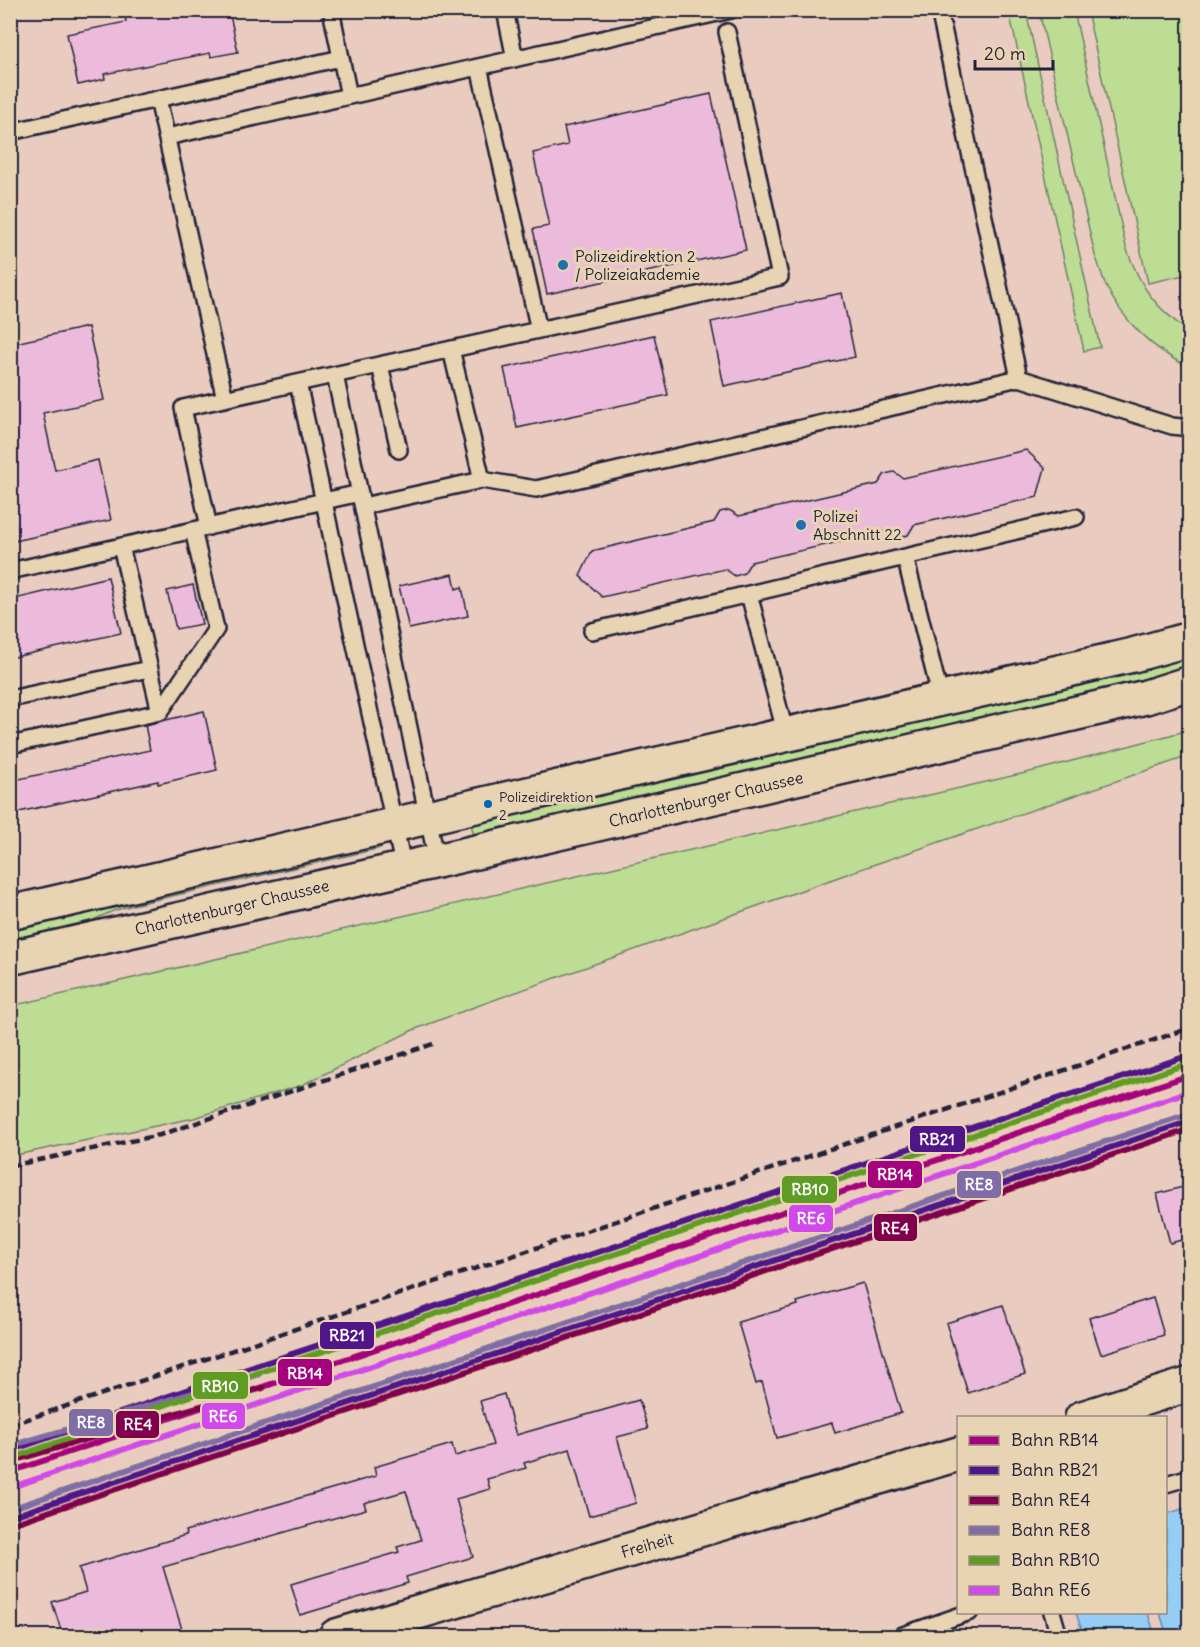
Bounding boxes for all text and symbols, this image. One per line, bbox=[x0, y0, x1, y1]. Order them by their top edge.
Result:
scale bar bbox=[975, 33, 1053, 71]
text: 20 m bbox=[984, 42, 1026, 65]
place label: Polizeidirektion 2 / Polizeiakademie bbox=[575, 246, 700, 284]
marker: Polizeidirektion 2 / Polizeiakademie bbox=[556, 258, 570, 272]
place label: Polizei Abschnitt 22 bbox=[813, 506, 902, 544]
marker: Polizei Abschnitt 22 bbox=[794, 518, 808, 532]
street label: Charlottenburger Chaussee bbox=[607, 767, 805, 831]
place label: Polizeidirektion 2 bbox=[499, 788, 594, 824]
marker: Polizeidirektion 2 bbox=[482, 798, 494, 810]
street label: Charlottenburger Chaussee bbox=[133, 875, 331, 939]
line badge: RB21 bbox=[909, 1125, 966, 1153]
text: RB21 bbox=[919, 1129, 955, 1149]
line badge: RB14 bbox=[867, 1160, 923, 1189]
text: RB14 bbox=[877, 1164, 913, 1184]
line badge: RE8 bbox=[956, 1170, 1002, 1199]
text: RE8 bbox=[965, 1174, 993, 1194]
line badge: RB10 bbox=[781, 1175, 838, 1204]
text: RB10 bbox=[791, 1179, 829, 1199]
line badge: RE6 bbox=[788, 1204, 834, 1233]
text: RE6 bbox=[797, 1208, 825, 1228]
line badge: RE4 bbox=[873, 1213, 918, 1242]
text: RE4 bbox=[881, 1218, 909, 1238]
line badge: RB21 bbox=[319, 1321, 375, 1350]
text: RB21 bbox=[329, 1325, 365, 1345]
line badge: RB14 bbox=[277, 1358, 333, 1387]
text: RB14 bbox=[287, 1363, 323, 1383]
line badge: RB10 bbox=[192, 1371, 249, 1400]
text: RB10 bbox=[201, 1376, 239, 1396]
line badge: RE6 bbox=[201, 1402, 246, 1430]
text: RE6 bbox=[209, 1406, 237, 1426]
line badge: RE8 bbox=[68, 1408, 114, 1437]
line badge: RE4 bbox=[115, 1410, 160, 1439]
text: RE8 bbox=[77, 1412, 105, 1432]
text: RE4 bbox=[124, 1414, 152, 1434]
legend bbox=[957, 1416, 1167, 1614]
text: Bahn RB14 bbox=[1011, 1428, 1099, 1451]
text: Bahn RB21 bbox=[1011, 1458, 1098, 1481]
text: Bahn RE4 bbox=[1011, 1488, 1091, 1511]
text: Bahn RE8 bbox=[1011, 1518, 1091, 1541]
street label: Freiheit bbox=[619, 1528, 676, 1562]
text: Bahn RB10 bbox=[1011, 1548, 1100, 1571]
text: Bahn RE6 bbox=[1011, 1578, 1091, 1601]

